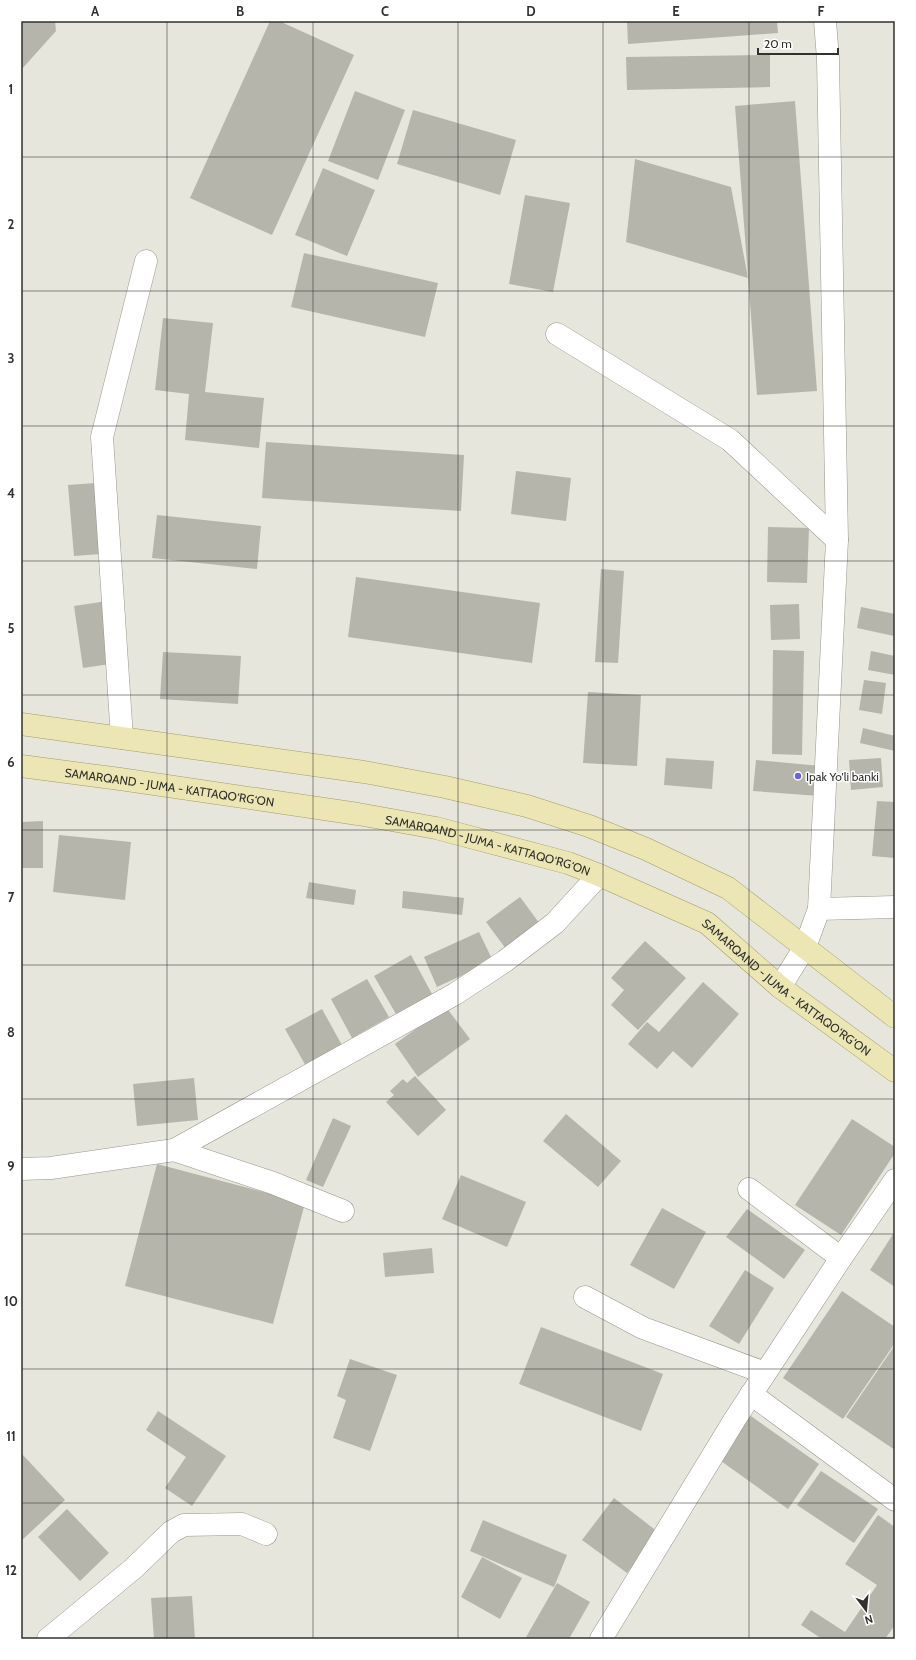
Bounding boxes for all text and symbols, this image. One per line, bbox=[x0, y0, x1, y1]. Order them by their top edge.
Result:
text: A bbox=[91, 3, 100, 19]
text: B bbox=[236, 3, 244, 19]
text: C bbox=[381, 3, 389, 19]
text: D bbox=[526, 3, 536, 19]
text: E bbox=[672, 3, 680, 19]
text: F bbox=[818, 3, 825, 19]
scale bar bbox=[758, 30, 838, 56]
text: 20 m bbox=[764, 36, 792, 51]
text: 1 bbox=[9, 81, 13, 97]
text: 2 bbox=[8, 216, 15, 232]
text: 3 bbox=[7, 350, 15, 366]
text: 4 bbox=[7, 485, 15, 501]
text: 5 bbox=[8, 620, 15, 636]
text: 6 bbox=[7, 754, 15, 770]
street label: SAMARQAND - JUMA - KATTAQO‘RG‘ON bbox=[64, 764, 275, 809]
place label: Ipak Yo'li banki bbox=[806, 769, 879, 784]
marker: Ipak Yo'li banki bbox=[793, 771, 803, 781]
street label: SAMARQAND - JUMA - KATTAQO‘RG‘ON bbox=[384, 812, 593, 879]
text: 7 bbox=[8, 889, 15, 905]
street label: SAMARQAND - JUMA - KATTAQO‘RG‘ON bbox=[699, 915, 874, 1059]
text: 8 bbox=[7, 1024, 15, 1040]
text: 9 bbox=[7, 1158, 15, 1174]
text: 10 bbox=[4, 1293, 18, 1309]
text: 11 bbox=[6, 1428, 16, 1444]
text: 12 bbox=[5, 1562, 17, 1578]
north arrow bbox=[846, 1590, 886, 1630]
text: N bbox=[863, 1612, 874, 1627]

